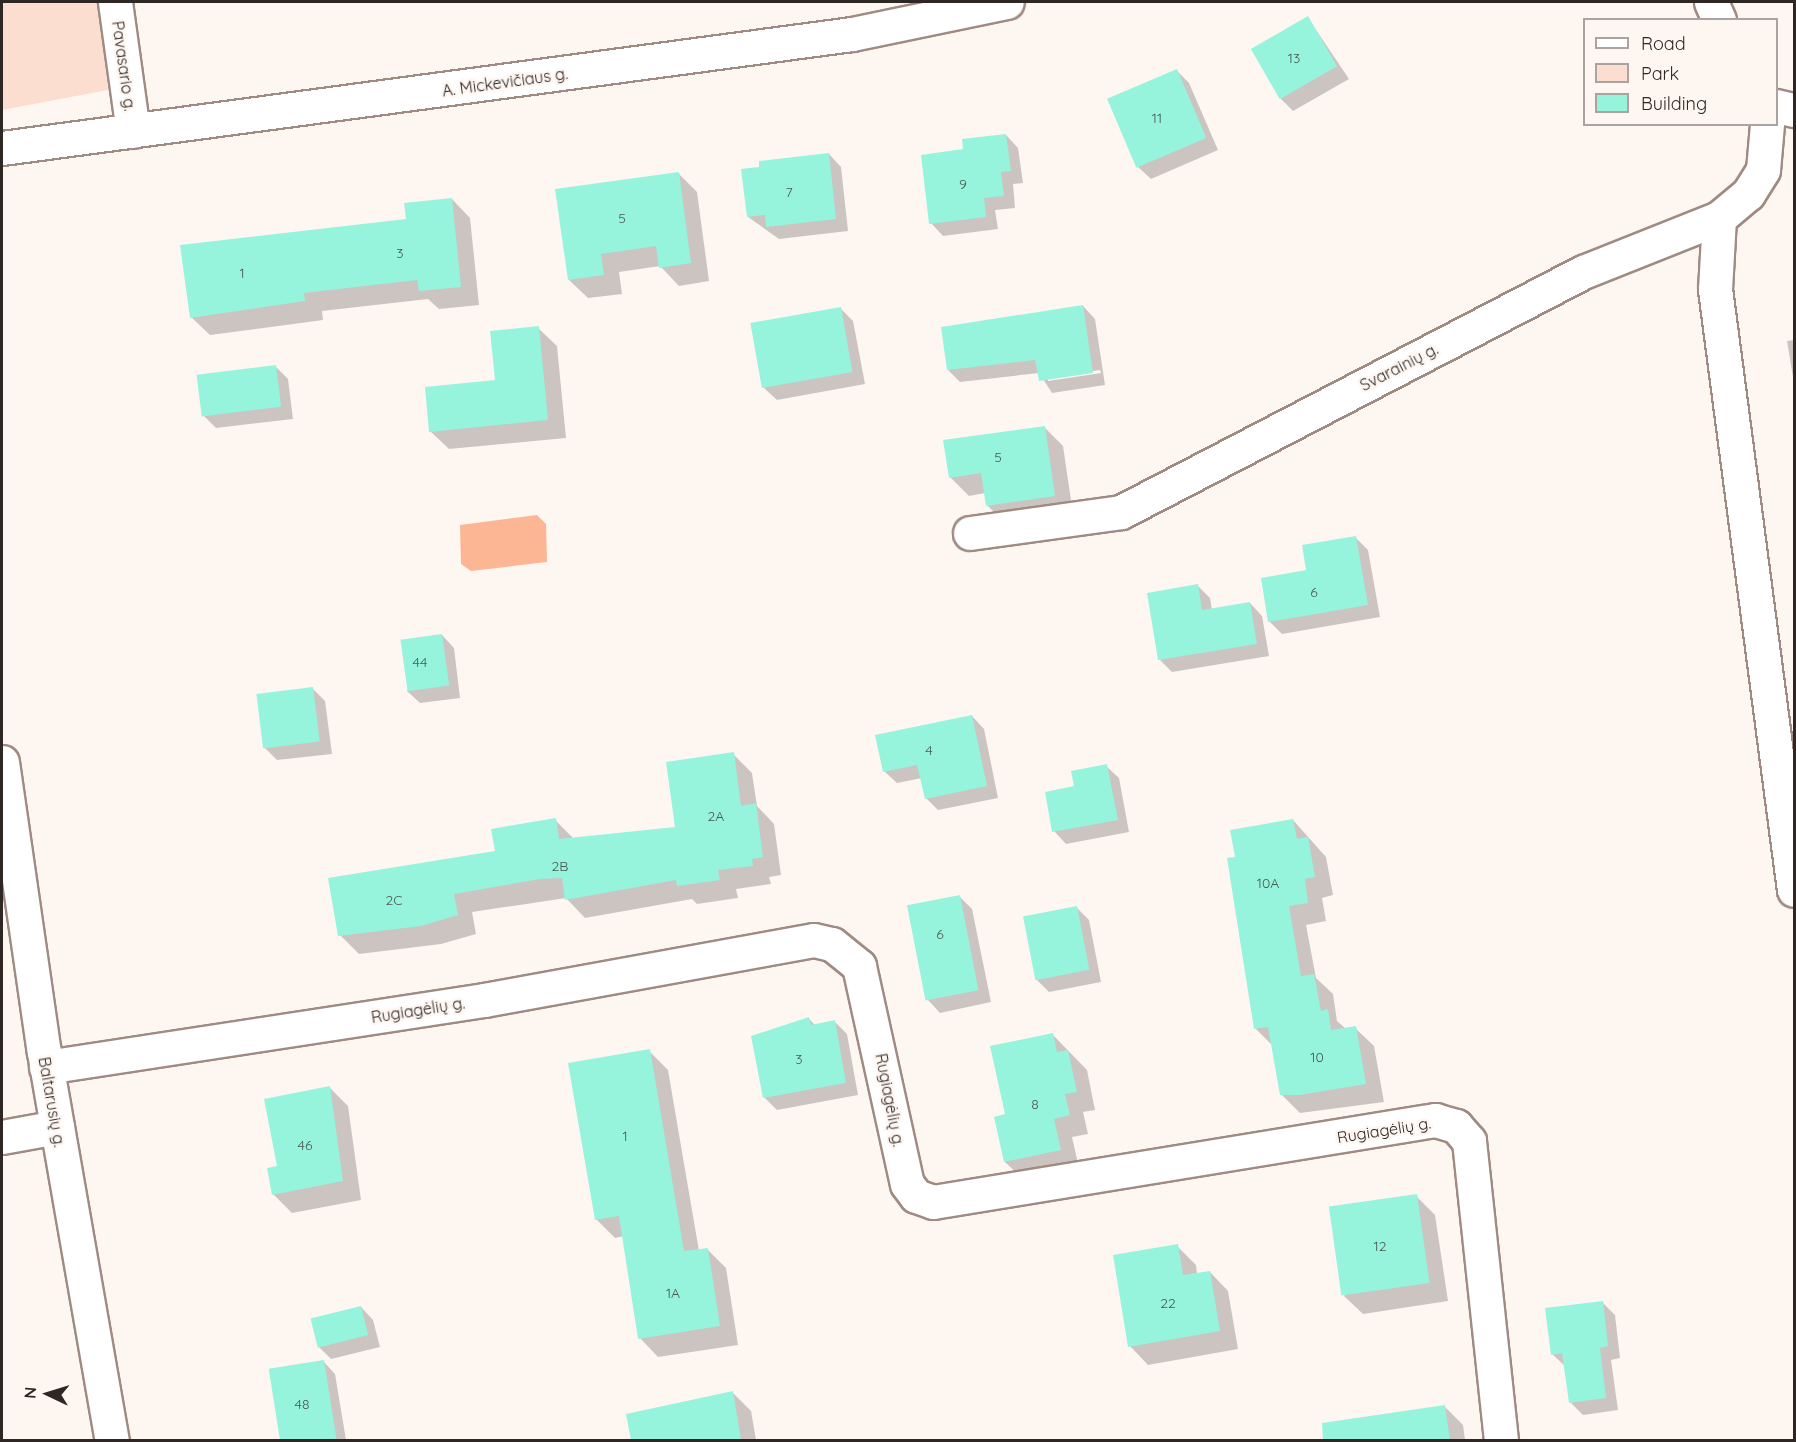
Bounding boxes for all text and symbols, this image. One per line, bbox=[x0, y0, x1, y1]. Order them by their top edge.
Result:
legend bbox=[1583, 18, 1778, 126]
street label: Pavasario g. bbox=[108, 20, 140, 112]
text: Road bbox=[1641, 32, 1686, 55]
house number: 13 bbox=[1288, 50, 1300, 66]
text: Park bbox=[1641, 62, 1679, 85]
street label: A. Mickevičiaus g. bbox=[441, 64, 569, 100]
text: Building bbox=[1641, 92, 1707, 115]
house number: 11 bbox=[1152, 110, 1162, 126]
house number: 9 bbox=[959, 176, 967, 192]
house number: 7 bbox=[785, 184, 793, 200]
house number: 5 bbox=[618, 210, 626, 226]
house number: 3 bbox=[396, 245, 404, 261]
house number: 1 bbox=[239, 265, 245, 281]
street label: Svarainių g. bbox=[1357, 339, 1441, 395]
house number: 5 bbox=[994, 449, 1002, 465]
house number: 6 bbox=[1310, 584, 1318, 600]
house number: 44 bbox=[413, 654, 427, 670]
house number: 4 bbox=[925, 742, 933, 758]
house number: 2A bbox=[708, 808, 724, 824]
house number: 2B bbox=[552, 858, 568, 874]
house number: 10A bbox=[1257, 875, 1279, 891]
house number: 2C bbox=[386, 892, 402, 908]
house number: 6 bbox=[936, 926, 944, 942]
street label: Rugiagėlių g. bbox=[370, 993, 466, 1027]
house number: 10 bbox=[1310, 1049, 1324, 1065]
house number: 3 bbox=[795, 1051, 803, 1067]
street label: Rugiagėlių g. bbox=[872, 1052, 908, 1148]
street label: Baltarusių g. bbox=[35, 1055, 69, 1149]
house number: 8 bbox=[1031, 1096, 1039, 1112]
street label: Rugiagėlių g. bbox=[1336, 1113, 1432, 1147]
house number: 1 bbox=[622, 1128, 628, 1144]
house number: 46 bbox=[298, 1137, 312, 1153]
house number: 12 bbox=[1374, 1238, 1386, 1254]
house number: 1A bbox=[666, 1285, 680, 1301]
house number: 22 bbox=[1160, 1295, 1176, 1311]
north arrow bbox=[18, 1364, 78, 1424]
text: N bbox=[20, 1386, 40, 1399]
house number: 48 bbox=[295, 1396, 309, 1412]

